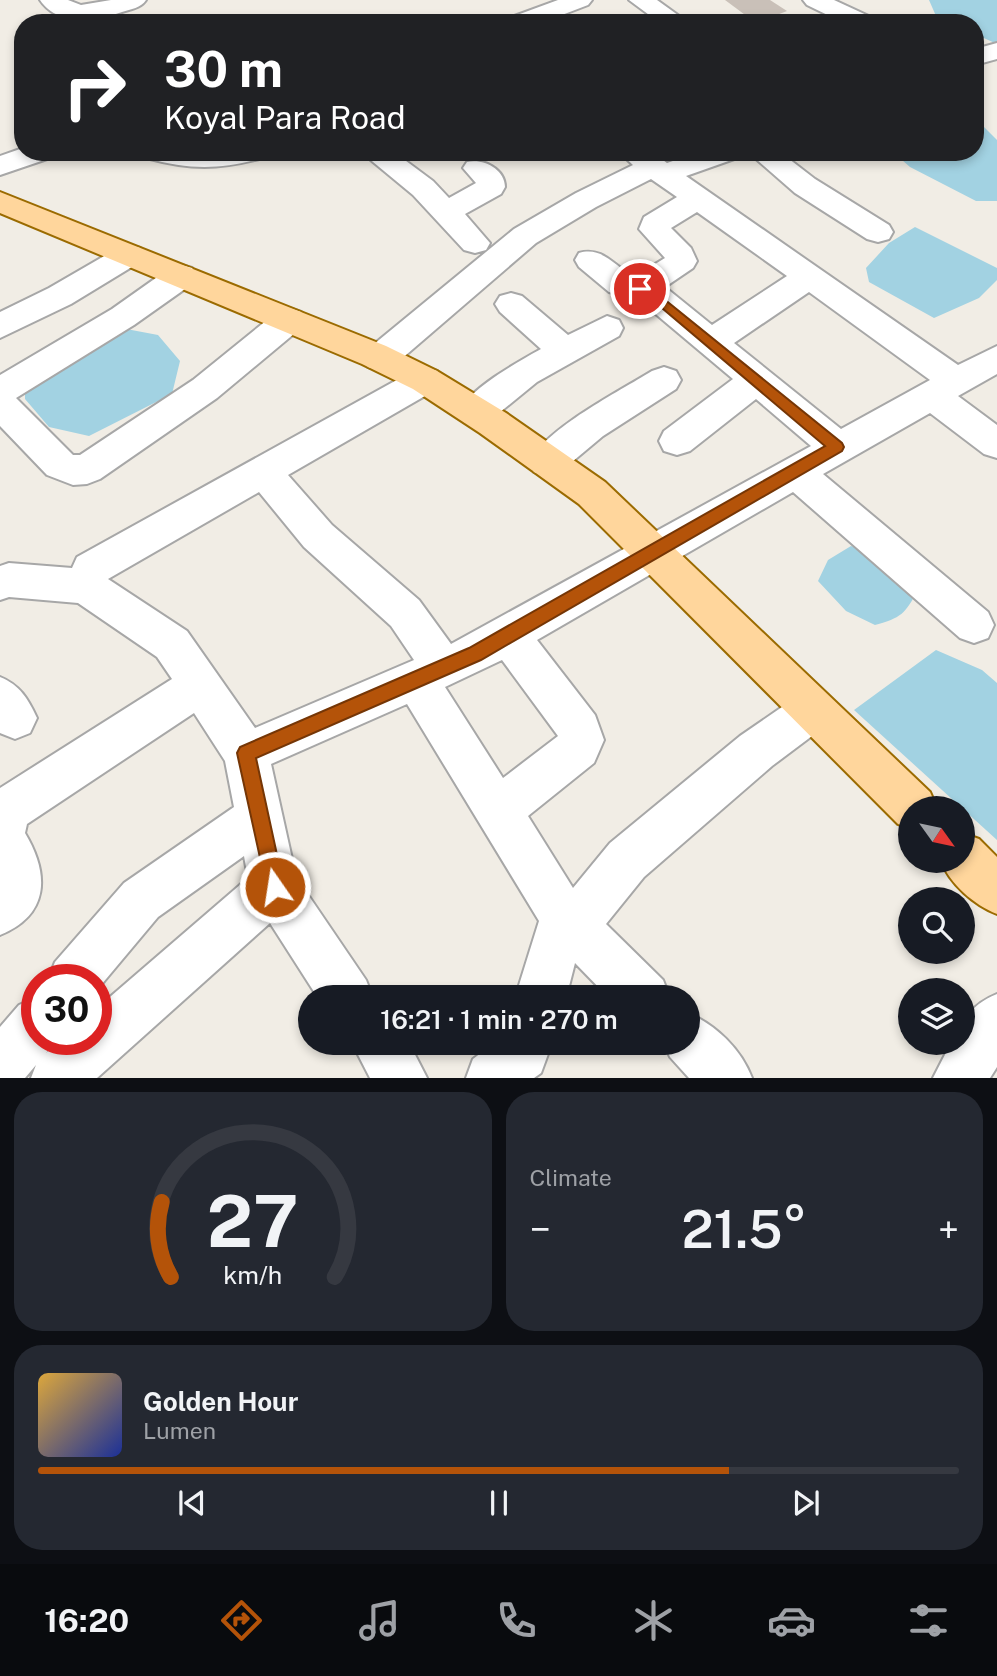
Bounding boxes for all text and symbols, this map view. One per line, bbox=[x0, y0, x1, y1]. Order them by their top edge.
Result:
text: 30 m bbox=[164, 40, 283, 98]
icon: right bbox=[49, 42, 140, 133]
text: Koyal Para Road bbox=[164, 99, 406, 136]
pin bbox=[610, 259, 670, 319]
icon: arrive bbox=[621, 270, 659, 308]
north arrow bbox=[898, 796, 975, 873]
map controls bbox=[898, 796, 975, 1055]
position arrow bbox=[238, 850, 312, 924]
button: search bbox=[898, 887, 975, 964]
speed limit sign: 30 bbox=[21, 964, 112, 1055]
button: layers bbox=[898, 978, 975, 1055]
text: 16:21 · 1 min · 270 m bbox=[380, 1004, 618, 1035]
text: Climate bbox=[530, 1164, 612, 1191]
text: 27 bbox=[207, 1179, 299, 1264]
text: 21.5° bbox=[681, 1199, 807, 1260]
text: − bbox=[530, 1207, 551, 1252]
text: + bbox=[938, 1207, 959, 1252]
text: km/h bbox=[223, 1260, 282, 1290]
text: Golden Hour bbox=[143, 1386, 298, 1417]
text: Lumen bbox=[143, 1417, 216, 1444]
icon: previous bbox=[173, 1484, 211, 1522]
icon: pause bbox=[480, 1484, 518, 1522]
icon: next bbox=[787, 1484, 825, 1522]
icon: directions bbox=[217, 1596, 266, 1645]
icon: music bbox=[355, 1596, 404, 1645]
icon: phone bbox=[492, 1596, 541, 1645]
icon: climate bbox=[629, 1596, 678, 1645]
icon: car bbox=[767, 1596, 816, 1645]
icon: filters bbox=[904, 1596, 953, 1645]
text: 16:20 bbox=[44, 1602, 129, 1639]

